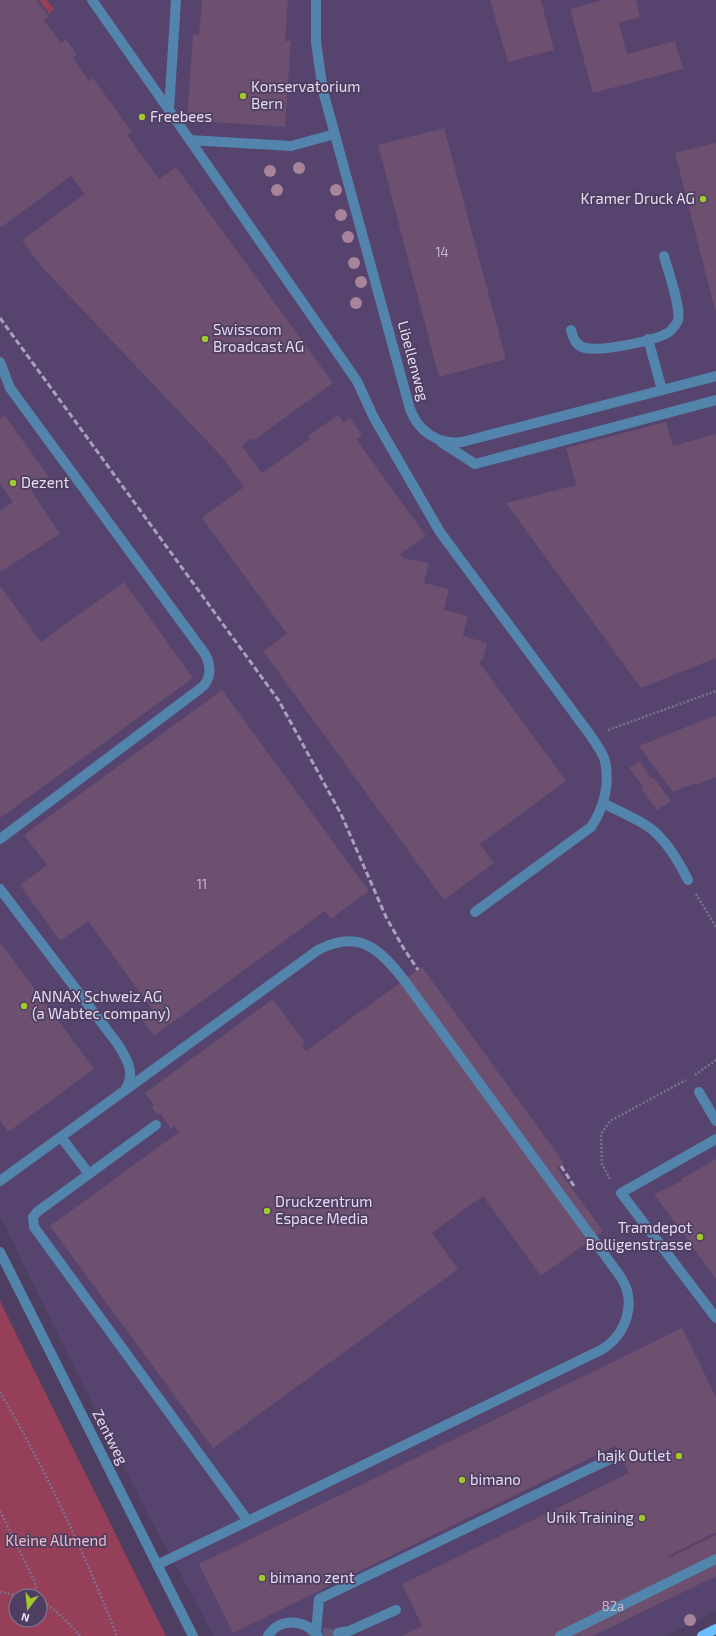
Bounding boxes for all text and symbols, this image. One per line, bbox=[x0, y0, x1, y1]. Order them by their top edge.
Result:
place label: Konservatorium Bern bbox=[251, 77, 360, 112]
marker: Konservatorium Bern bbox=[238, 91, 248, 101]
place label: Freebees bbox=[150, 107, 212, 125]
marker: Freebees bbox=[137, 112, 147, 122]
place label: Kramer Druck AG bbox=[581, 189, 695, 207]
marker: Kramer Druck AG bbox=[698, 194, 708, 204]
house number: 14 bbox=[435, 244, 449, 260]
street label: Libellenweg bbox=[395, 319, 433, 403]
place label: Swisscom Broadcast AG bbox=[213, 320, 304, 355]
marker: Swisscom Broadcast AG bbox=[200, 334, 210, 344]
place label: Dezent bbox=[21, 473, 69, 491]
marker: Dezent bbox=[8, 478, 18, 488]
house number: 11 bbox=[197, 876, 207, 892]
place label: ANNAX Schweiz AG (a Wabtec company) bbox=[32, 987, 170, 1022]
marker: ANNAX Schweiz AG (a Wabtec company) bbox=[19, 1001, 29, 1011]
place label: Druckzentrum Espace Media bbox=[275, 1192, 372, 1227]
marker: Druckzentrum Espace Media bbox=[262, 1206, 272, 1216]
place label: Tramdepot Bolligenstrasse bbox=[586, 1218, 692, 1253]
marker: Tramdepot Bolligenstrasse bbox=[695, 1232, 705, 1242]
street label: Zentweg bbox=[89, 1406, 133, 1468]
place label: hajk Outlet bbox=[597, 1446, 671, 1465]
marker: hajk Outlet bbox=[674, 1451, 684, 1461]
place label: bimano bbox=[470, 1470, 521, 1488]
marker: bimano bbox=[457, 1475, 467, 1485]
place label: Unik Training bbox=[546, 1508, 635, 1526]
marker: Unik Training bbox=[637, 1513, 647, 1523]
park label: Kleine Allmend bbox=[5, 1531, 107, 1549]
place label: bimano zent bbox=[270, 1568, 355, 1586]
marker: bimano zent bbox=[257, 1573, 267, 1583]
north arrow bbox=[8, 1588, 48, 1628]
house number: 82a bbox=[602, 1598, 624, 1614]
text: N bbox=[19, 1611, 31, 1625]

